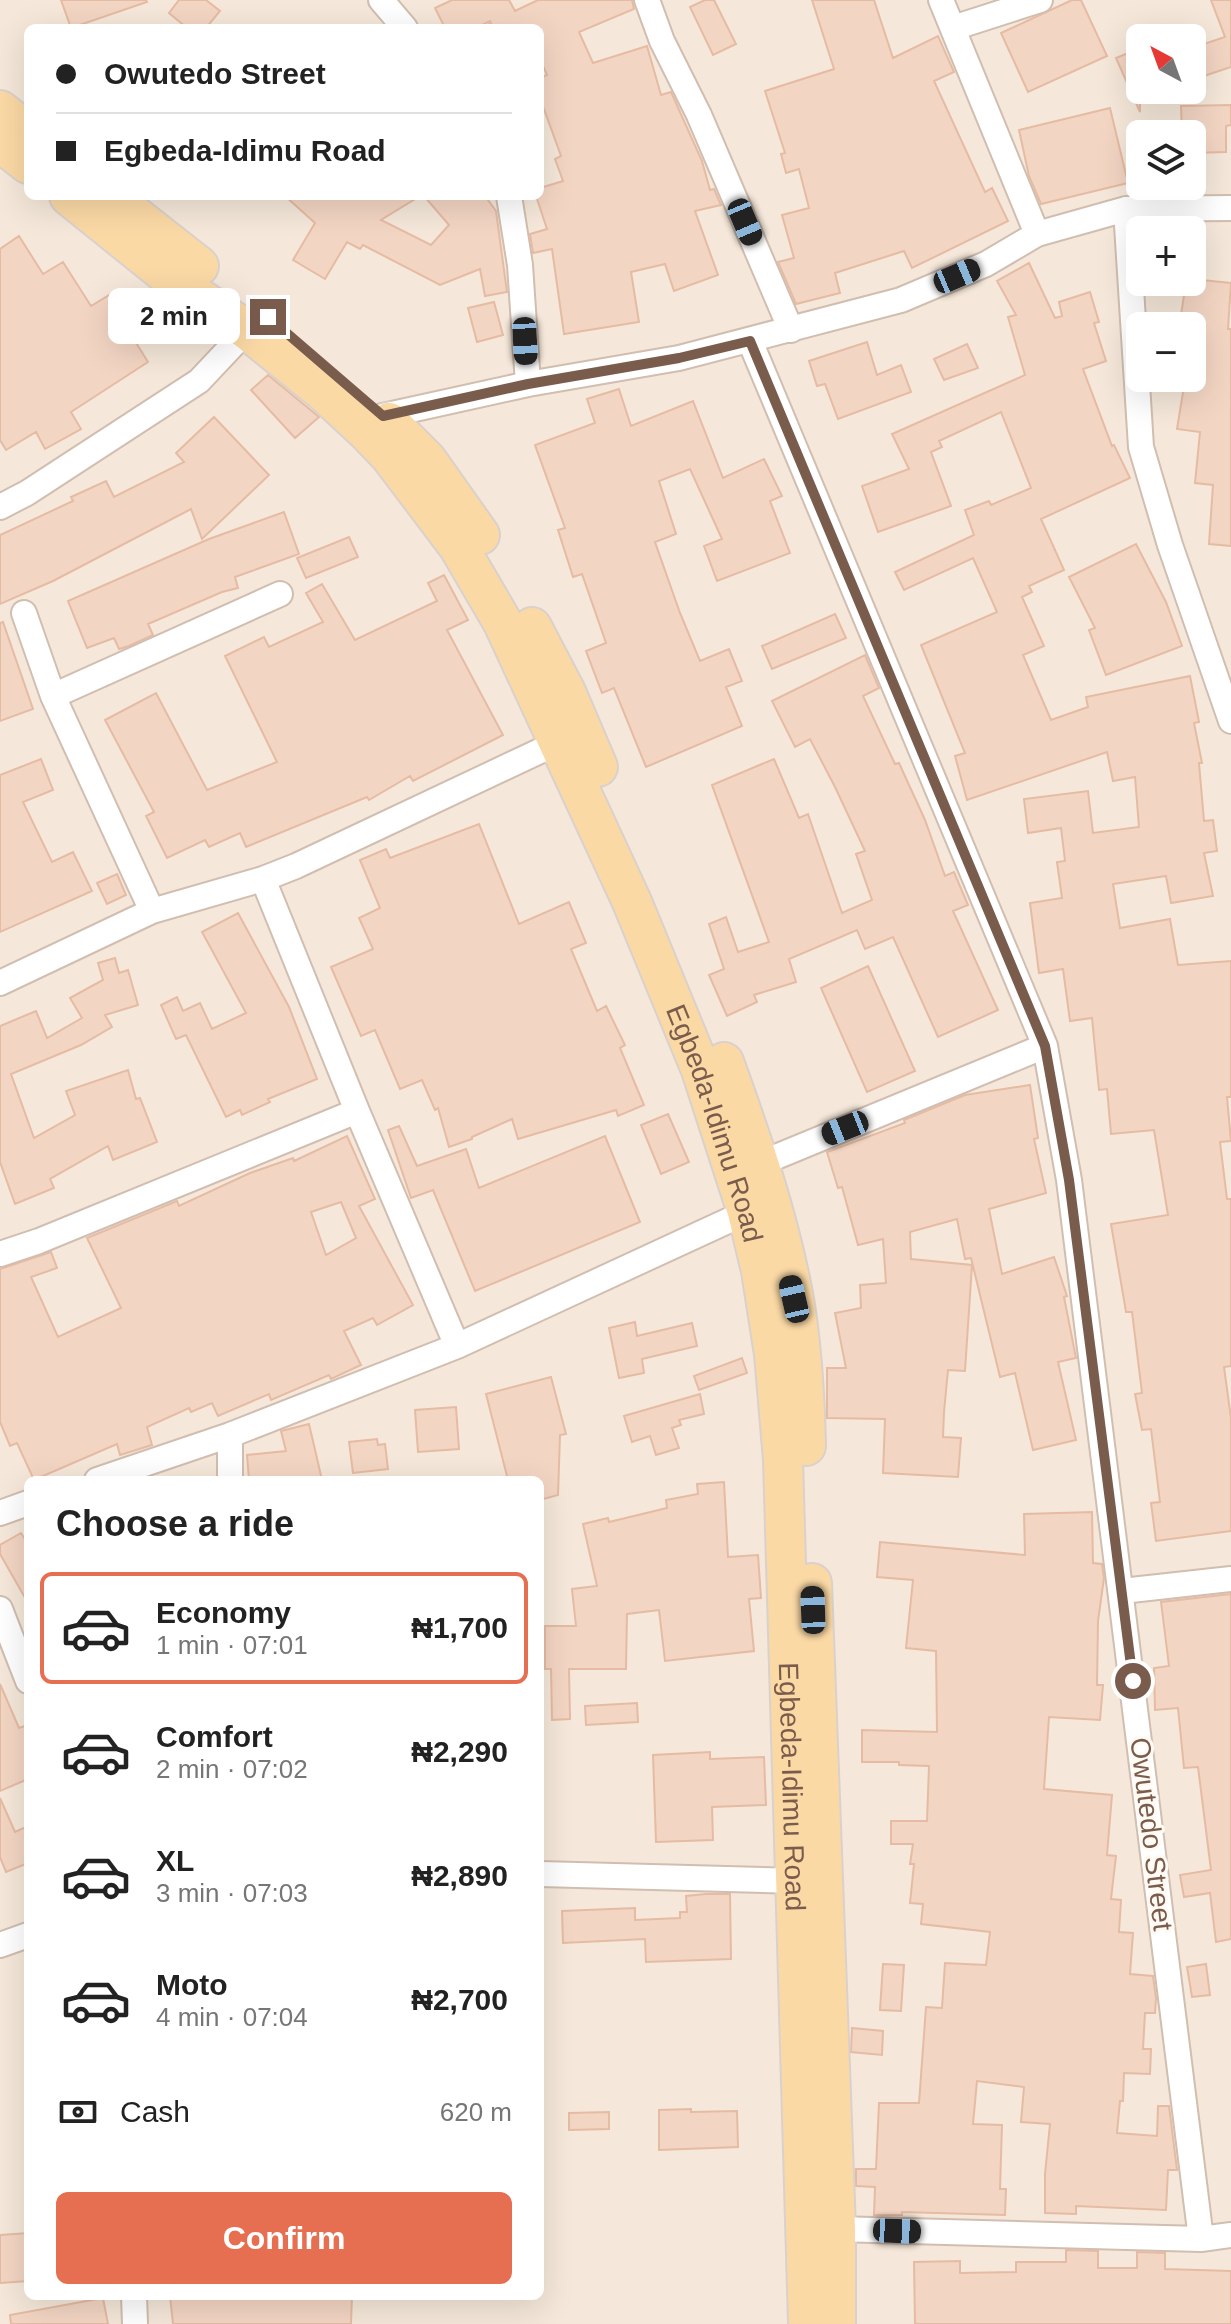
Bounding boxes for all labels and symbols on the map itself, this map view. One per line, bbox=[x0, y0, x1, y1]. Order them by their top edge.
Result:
north arrow bbox=[1126, 24, 1206, 104]
car bbox=[725, 195, 765, 249]
car bbox=[930, 256, 984, 296]
callout: 2 min bbox=[108, 289, 240, 345]
route end bbox=[250, 299, 286, 335]
car bbox=[512, 316, 538, 366]
street label: Egbeda-Idimu Road bbox=[660, 1000, 769, 1245]
car bbox=[818, 1108, 872, 1148]
car bbox=[777, 1273, 811, 1325]
car bbox=[800, 1586, 826, 1634]
street label: Egbeda-Idimu Road bbox=[773, 1662, 811, 1912]
route start bbox=[1115, 1663, 1151, 1699]
street label: Owutedo Street bbox=[1124, 1736, 1179, 1933]
car bbox=[873, 2218, 921, 2244]

